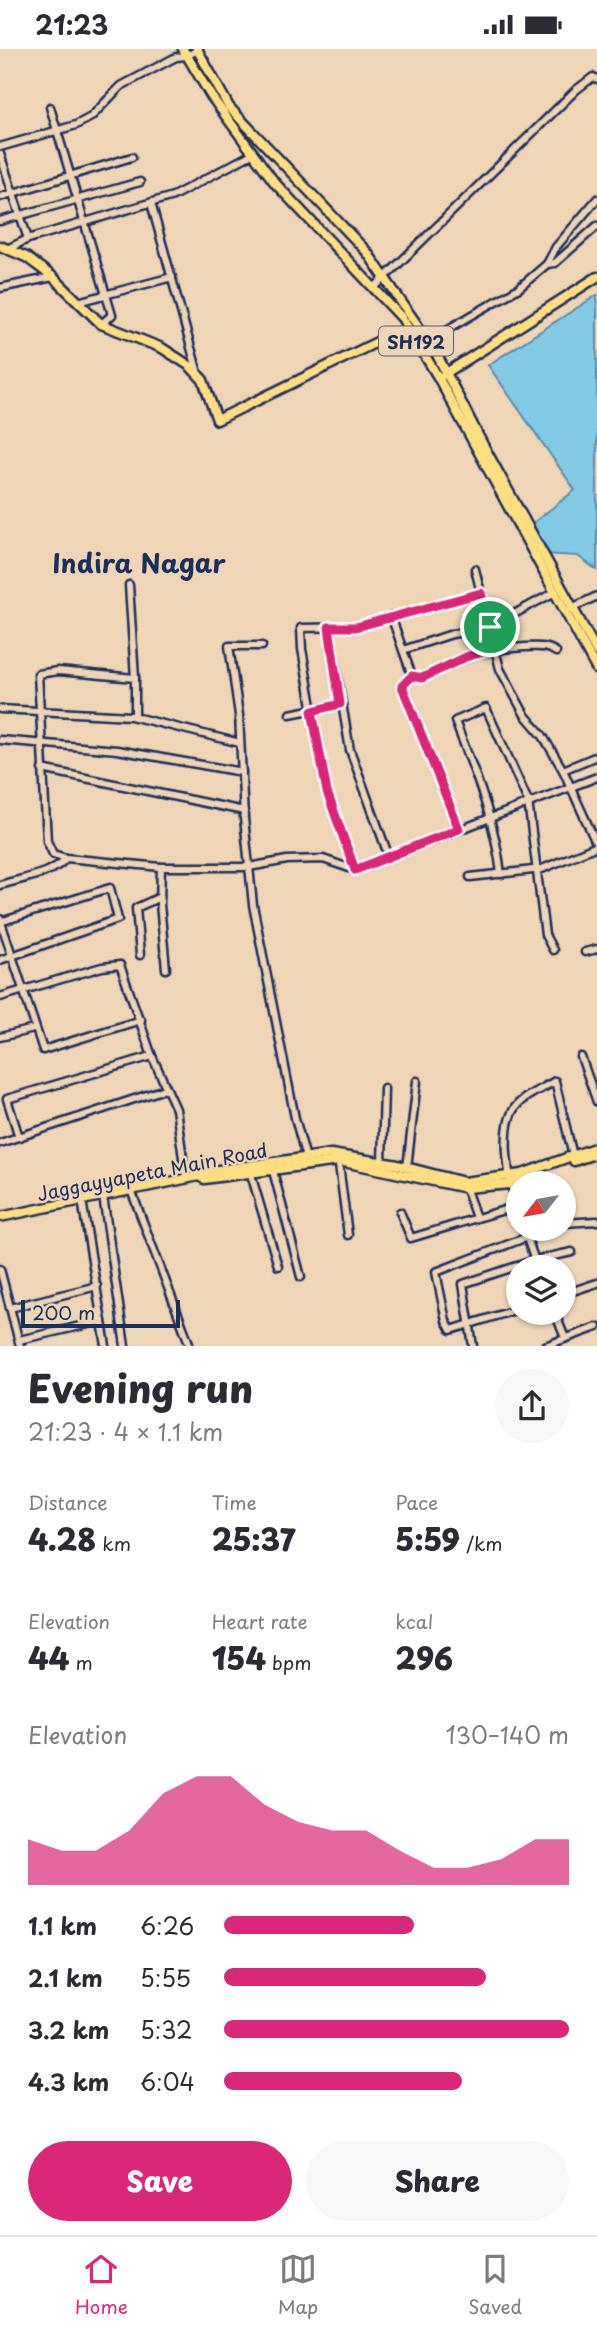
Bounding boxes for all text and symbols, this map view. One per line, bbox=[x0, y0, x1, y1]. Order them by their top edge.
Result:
text: 21:23 bbox=[35, 5, 108, 44]
road number: SH192 bbox=[379, 327, 453, 355]
district label: Indira Nagar bbox=[52, 543, 226, 582]
pin bbox=[460, 597, 520, 657]
icon: arrive bbox=[471, 608, 509, 646]
street label: Jaggayyapeta Main Road bbox=[35, 1135, 269, 1207]
north arrow bbox=[506, 1171, 576, 1241]
map controls bbox=[506, 1171, 576, 1325]
button: layers bbox=[506, 1255, 576, 1325]
scale bar bbox=[21, 1297, 180, 1329]
text: 200 m bbox=[32, 1298, 95, 1326]
text: Evening run bbox=[28, 1359, 253, 1416]
button: share bbox=[495, 1369, 569, 1443]
text: 21:23 · 4 × 1.1 km bbox=[28, 1414, 223, 1449]
text: Distance bbox=[28, 1488, 108, 1516]
text: Time bbox=[212, 1488, 257, 1516]
text: Pace bbox=[395, 1488, 438, 1516]
text: 4.28 bbox=[28, 1516, 96, 1561]
text: 25:37 bbox=[212, 1516, 295, 1561]
text: 5:59 bbox=[395, 1516, 460, 1561]
text: km bbox=[96, 1529, 131, 1557]
text: /km bbox=[460, 1529, 503, 1557]
text: Elevation bbox=[28, 1607, 110, 1635]
text: Heart rate bbox=[212, 1607, 308, 1635]
text: kcal bbox=[395, 1607, 433, 1635]
text: 44 bbox=[28, 1635, 69, 1680]
text: 154 bbox=[212, 1635, 266, 1680]
text: 296 bbox=[395, 1635, 453, 1680]
text: m bbox=[69, 1648, 93, 1676]
text: bpm bbox=[266, 1648, 312, 1676]
text: Elevation bbox=[28, 1717, 127, 1752]
text: 130–140 m bbox=[445, 1717, 569, 1752]
text: 1.1 km bbox=[28, 1908, 97, 1943]
text: 6:26 bbox=[140, 1908, 194, 1943]
text: 2.1 km bbox=[28, 1960, 103, 1995]
text: 5:55 bbox=[140, 1960, 191, 1995]
text: 3.2 km bbox=[28, 2012, 109, 2047]
text: 5:32 bbox=[140, 2012, 192, 2047]
text: 4.3 km bbox=[28, 2064, 109, 2099]
text: 6:04 bbox=[140, 2064, 195, 2099]
button: Save bbox=[28, 2141, 292, 2221]
button: Share bbox=[306, 2141, 569, 2221]
tab: Home bbox=[75, 2250, 128, 2320]
tab: Map bbox=[278, 2250, 318, 2320]
tab: Saved bbox=[468, 2250, 522, 2320]

